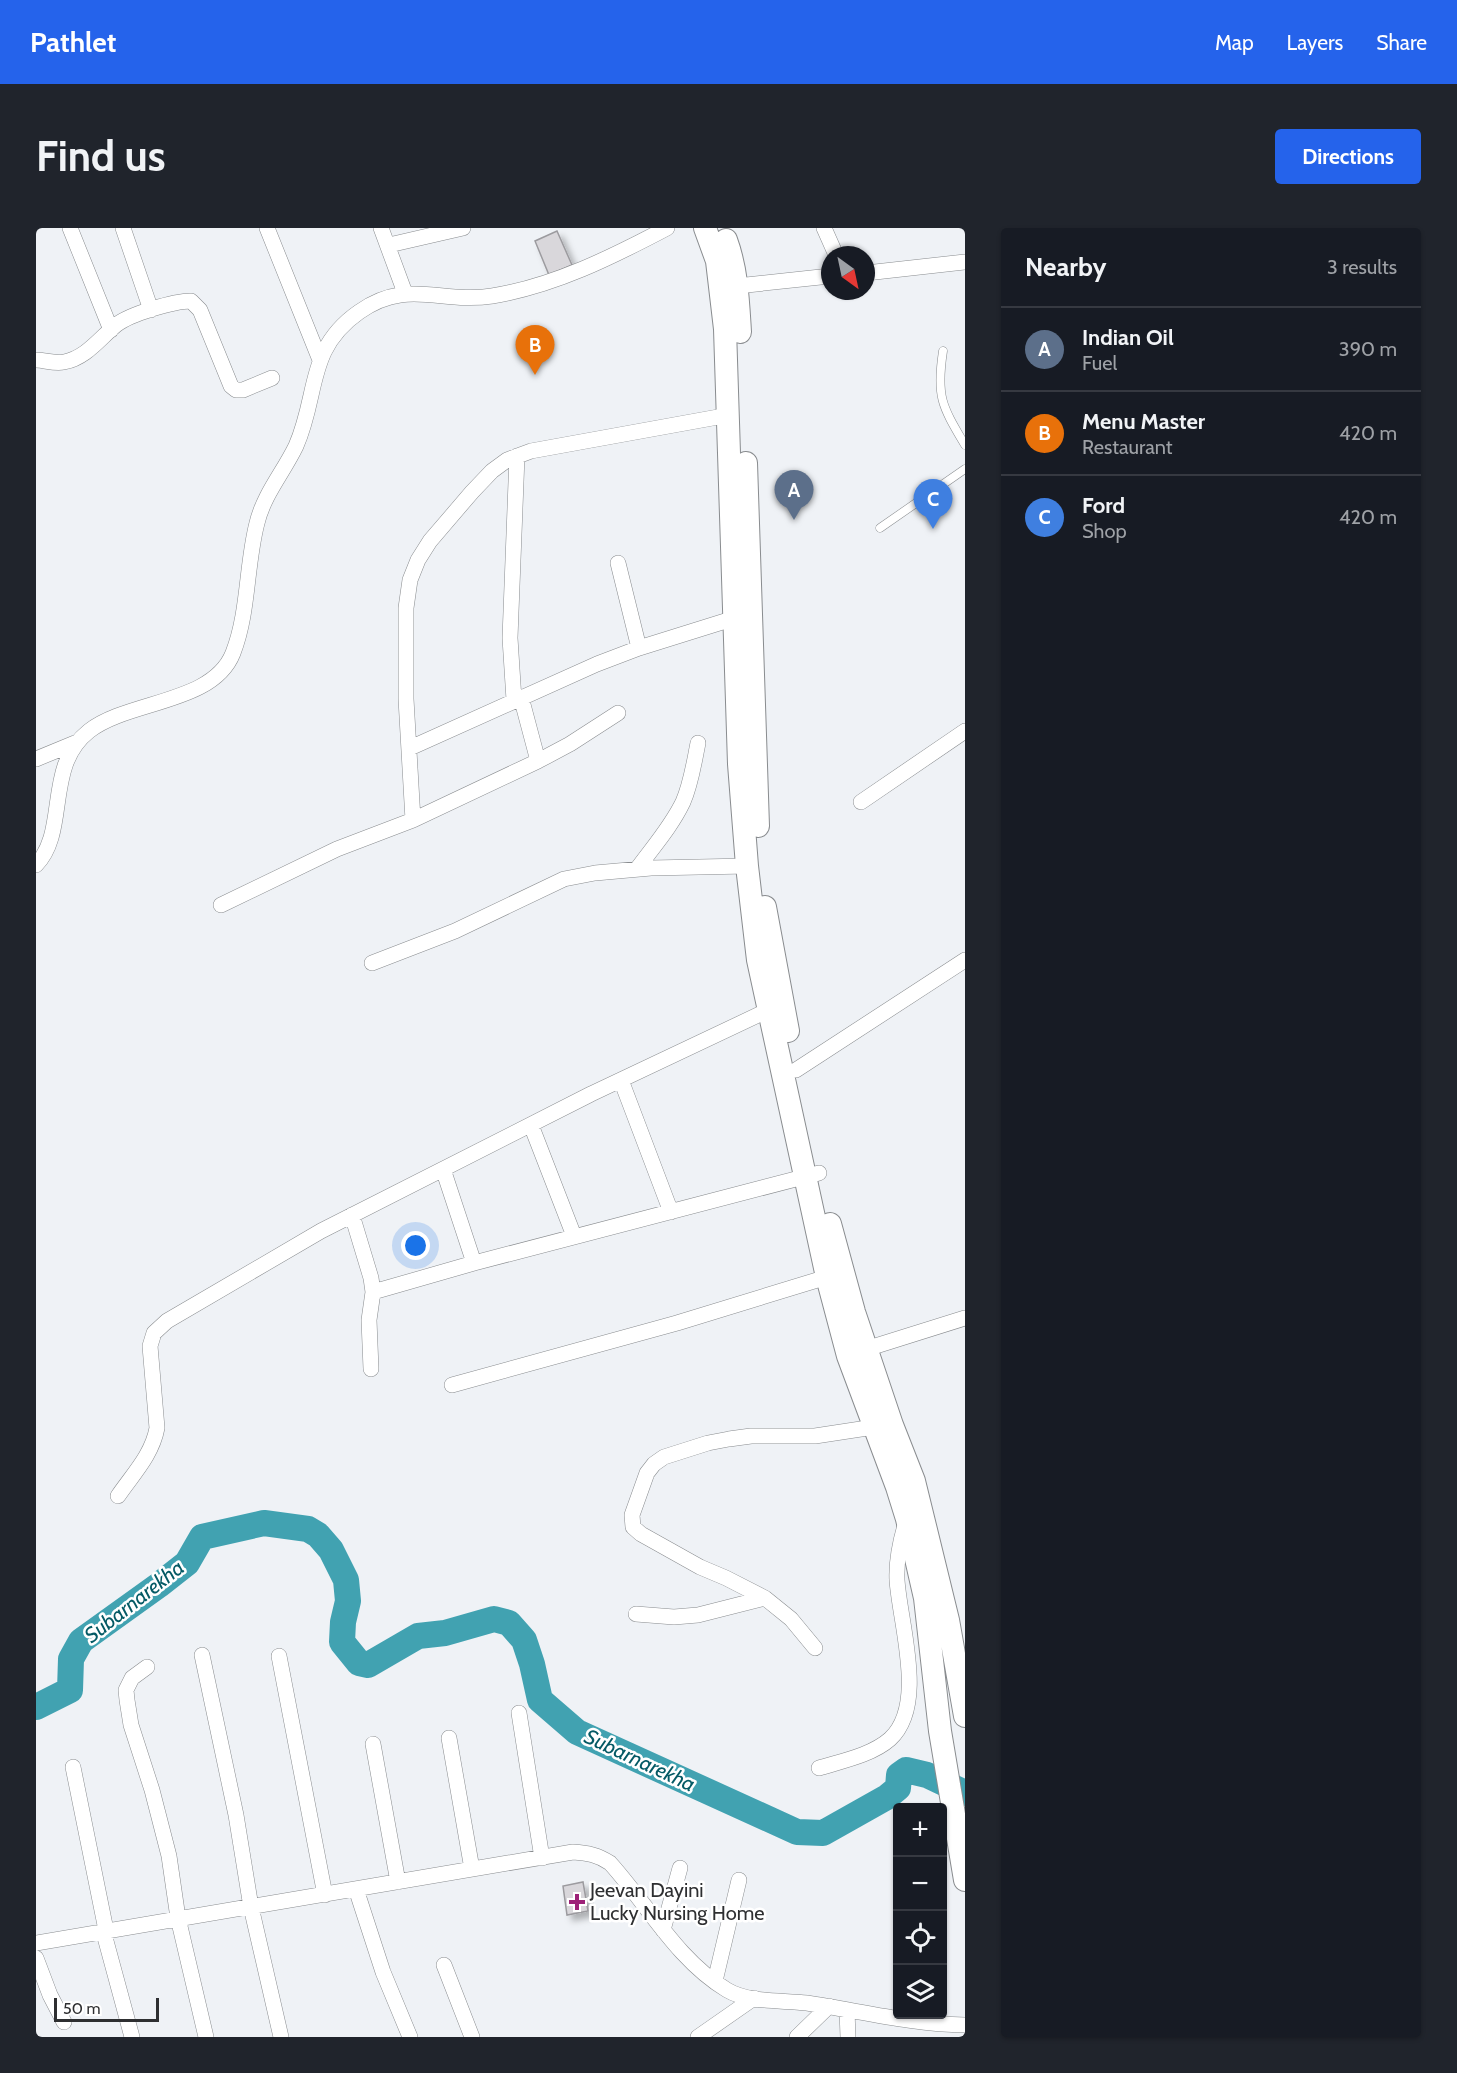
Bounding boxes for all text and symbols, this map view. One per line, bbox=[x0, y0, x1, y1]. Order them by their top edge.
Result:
text: Pathlet bbox=[30, 25, 116, 59]
text: Map bbox=[1215, 30, 1254, 55]
text: Layers bbox=[1287, 30, 1343, 55]
text: Share bbox=[1376, 30, 1427, 55]
button: Directions bbox=[1275, 129, 1421, 184]
text: Find us bbox=[36, 130, 165, 182]
north arrow bbox=[821, 246, 875, 300]
text: Nearby bbox=[1025, 251, 1106, 283]
text: 3 results bbox=[1327, 255, 1397, 279]
text: Indian Oil bbox=[1082, 324, 1174, 351]
pin: B bbox=[516, 326, 554, 375]
text: A bbox=[1038, 337, 1051, 361]
text: 390 m bbox=[1339, 337, 1397, 361]
text: Fuel bbox=[1082, 351, 1117, 375]
text: Menu Master bbox=[1082, 408, 1205, 435]
text: B bbox=[1038, 421, 1051, 445]
text: 420 m bbox=[1339, 421, 1397, 445]
text: Restaurant bbox=[1082, 435, 1173, 459]
pin: A bbox=[774, 470, 813, 520]
pin: C bbox=[914, 480, 952, 529]
text: Ford bbox=[1082, 492, 1125, 519]
text: C bbox=[1038, 505, 1051, 529]
text: 420 m bbox=[1339, 505, 1397, 529]
text: Shop bbox=[1082, 519, 1127, 543]
your location bbox=[401, 1231, 430, 1260]
water label: Subarnarekha bbox=[79, 1554, 189, 1648]
water label: Subarnarekha bbox=[581, 1723, 699, 1797]
map controls bbox=[893, 1803, 947, 2019]
button: + bbox=[893, 1803, 947, 1857]
button: − bbox=[893, 1857, 947, 1911]
place label: Jeevan Dayini Lucky Nursing Home bbox=[589, 1878, 764, 1925]
marker: Jeevan Dayini Lucky Nursing Home bbox=[568, 1893, 586, 1911]
button: locate bbox=[893, 1911, 947, 1965]
button: layers bbox=[893, 1965, 947, 2019]
scale bar bbox=[54, 1995, 159, 2022]
text: 50 m bbox=[63, 1999, 100, 2018]

